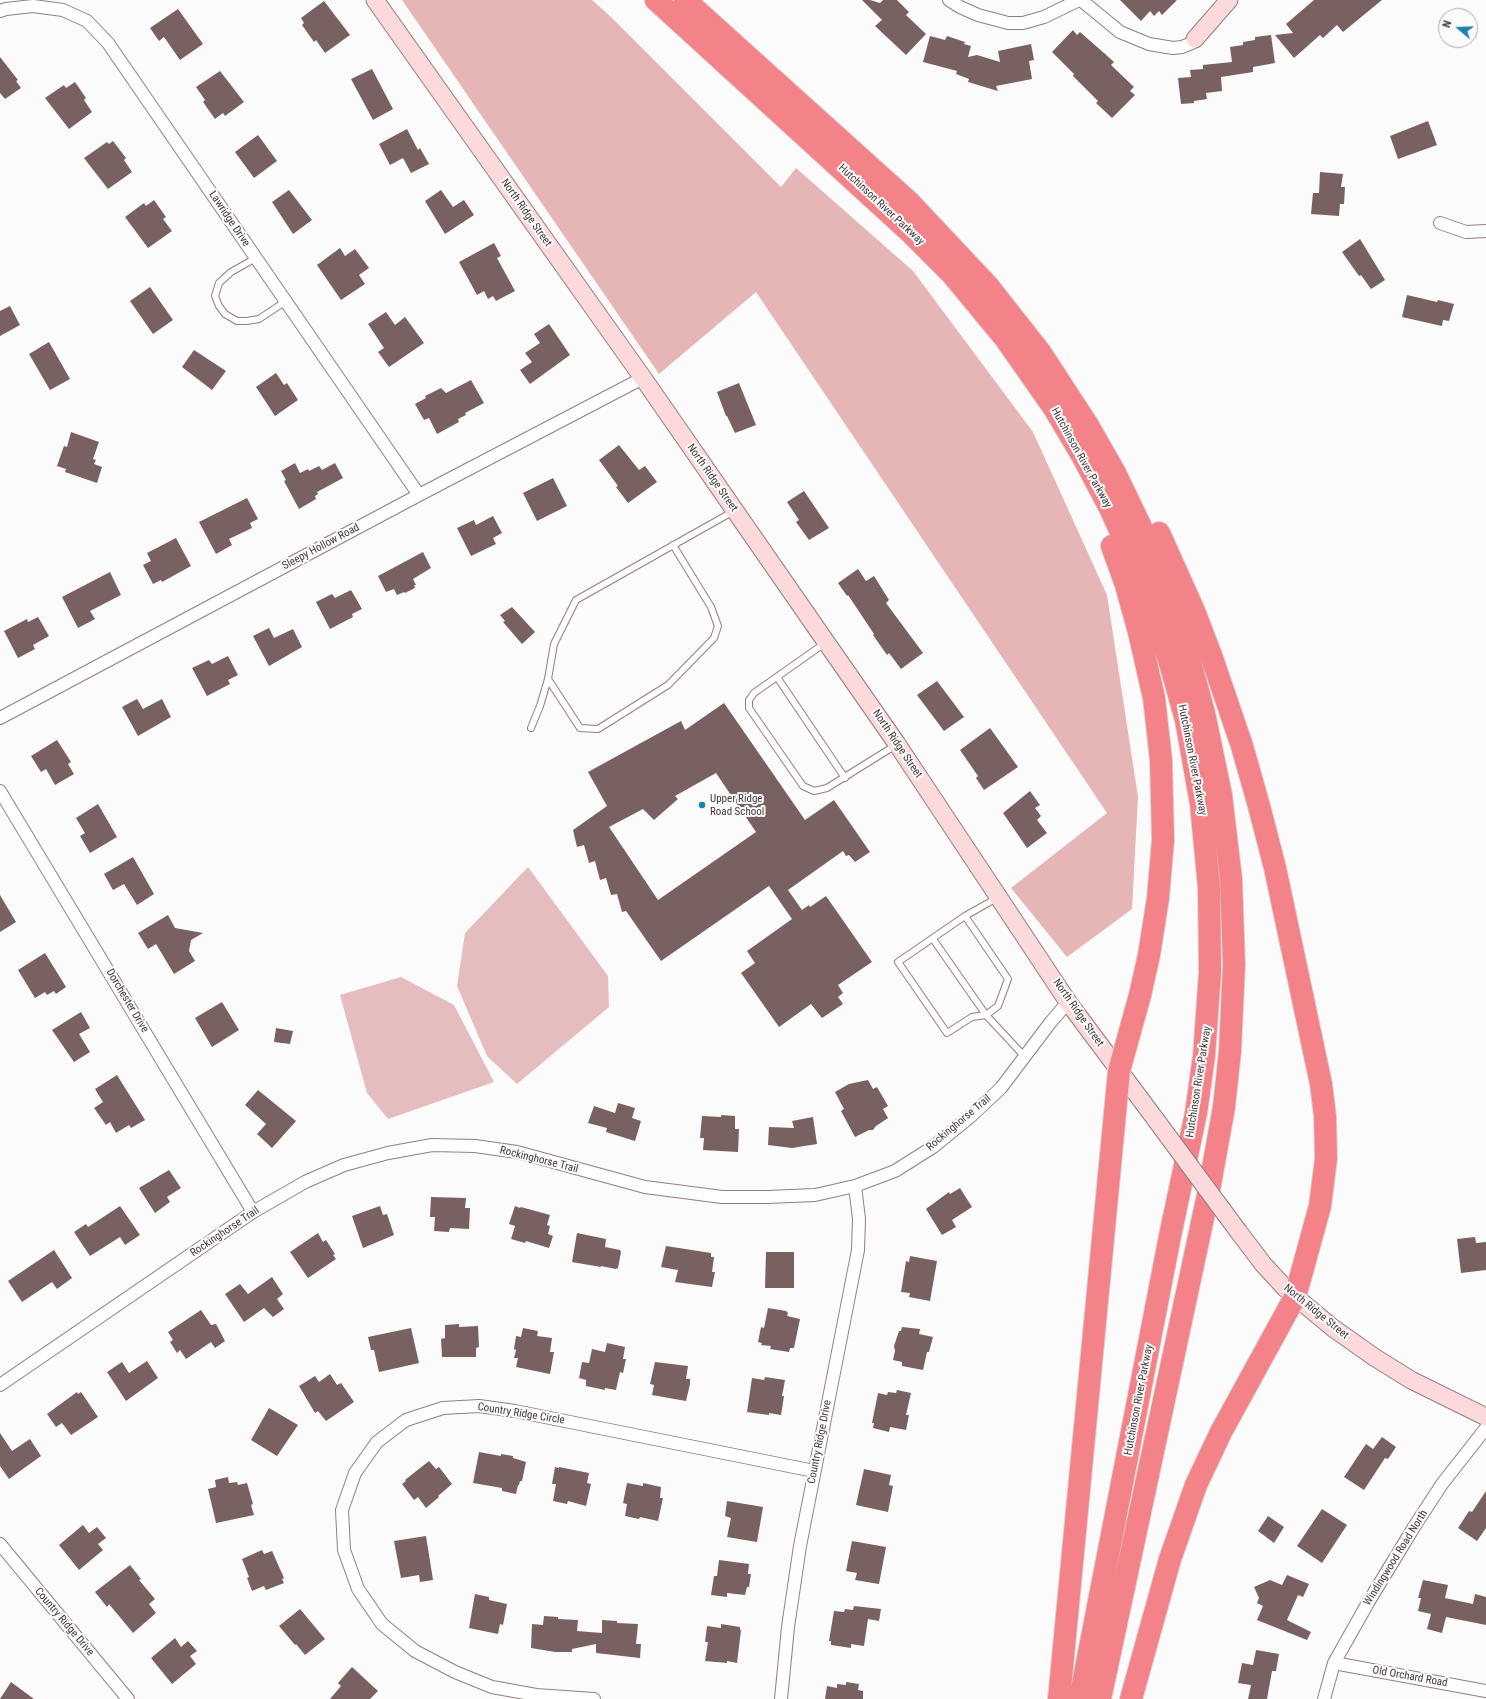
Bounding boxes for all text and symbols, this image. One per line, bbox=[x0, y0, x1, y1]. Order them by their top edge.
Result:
north arrow bbox=[1438, 8, 1478, 48]
text: N bbox=[1440, 19, 1454, 30]
street label: Hutchinson River Parkway bbox=[835, 162, 927, 248]
street label: North Ridge Street bbox=[498, 177, 554, 249]
street label: Lawridge Drive bbox=[206, 189, 252, 249]
street label: Hutchinson River Parkway bbox=[1048, 406, 1114, 510]
street label: North Ridge Street bbox=[684, 442, 740, 514]
street label: Sleepy Hollow Road bbox=[280, 521, 362, 573]
street label: Hutchinson River Parkway bbox=[1175, 703, 1209, 817]
street label: North Ridge Street bbox=[869, 707, 925, 781]
place label: Upper Ridge Road School bbox=[710, 792, 764, 818]
marker: Upper Ridge Road School bbox=[697, 800, 707, 810]
street label: Dorchester Drive bbox=[103, 967, 151, 1035]
street label: North Ridge Street bbox=[1050, 977, 1106, 1049]
street label: Hutchinson River Parkway bbox=[1184, 1025, 1214, 1139]
street label: Rockinghorse Trail bbox=[924, 1092, 994, 1154]
street label: Rockinghorse Trail bbox=[498, 1144, 580, 1176]
street label: Rockinghorse Trail bbox=[188, 1204, 262, 1260]
street label: North Ridge Street bbox=[1281, 1282, 1351, 1342]
street label: Hutchinson River Parkway bbox=[1122, 1343, 1156, 1457]
street label: Country Ridge Drive bbox=[805, 1399, 835, 1485]
street label: Country Ridge Circle bbox=[477, 1401, 565, 1427]
street label: Windingwood Road North bbox=[1361, 1508, 1431, 1608]
street label: Country Ridge Drive bbox=[32, 1585, 96, 1659]
street label: Old Orchard Road bbox=[1371, 1664, 1449, 1690]

